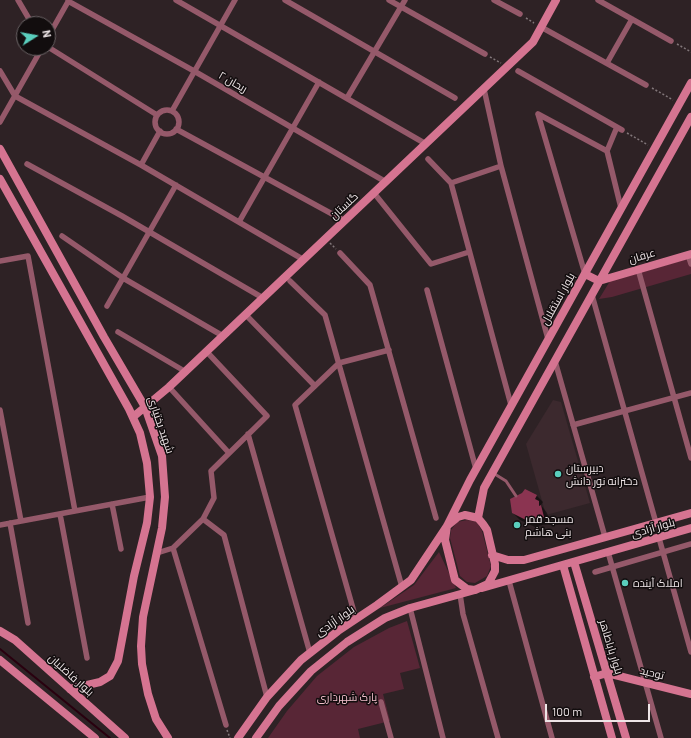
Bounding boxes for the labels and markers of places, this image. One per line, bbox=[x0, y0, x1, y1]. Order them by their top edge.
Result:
place label: دبیرستان دخترانه نور دانش bbox=[566, 461, 638, 487]
marker: دبیرستان دخترانه نور دانش bbox=[553, 469, 563, 479]
place label: مسجد قمر بنی هاشم bbox=[525, 512, 574, 538]
marker: مسجد قمر بنی هاشم bbox=[512, 520, 522, 530]
place label: املاک آینده bbox=[633, 576, 683, 590]
marker: املاک آینده bbox=[620, 578, 630, 588]

